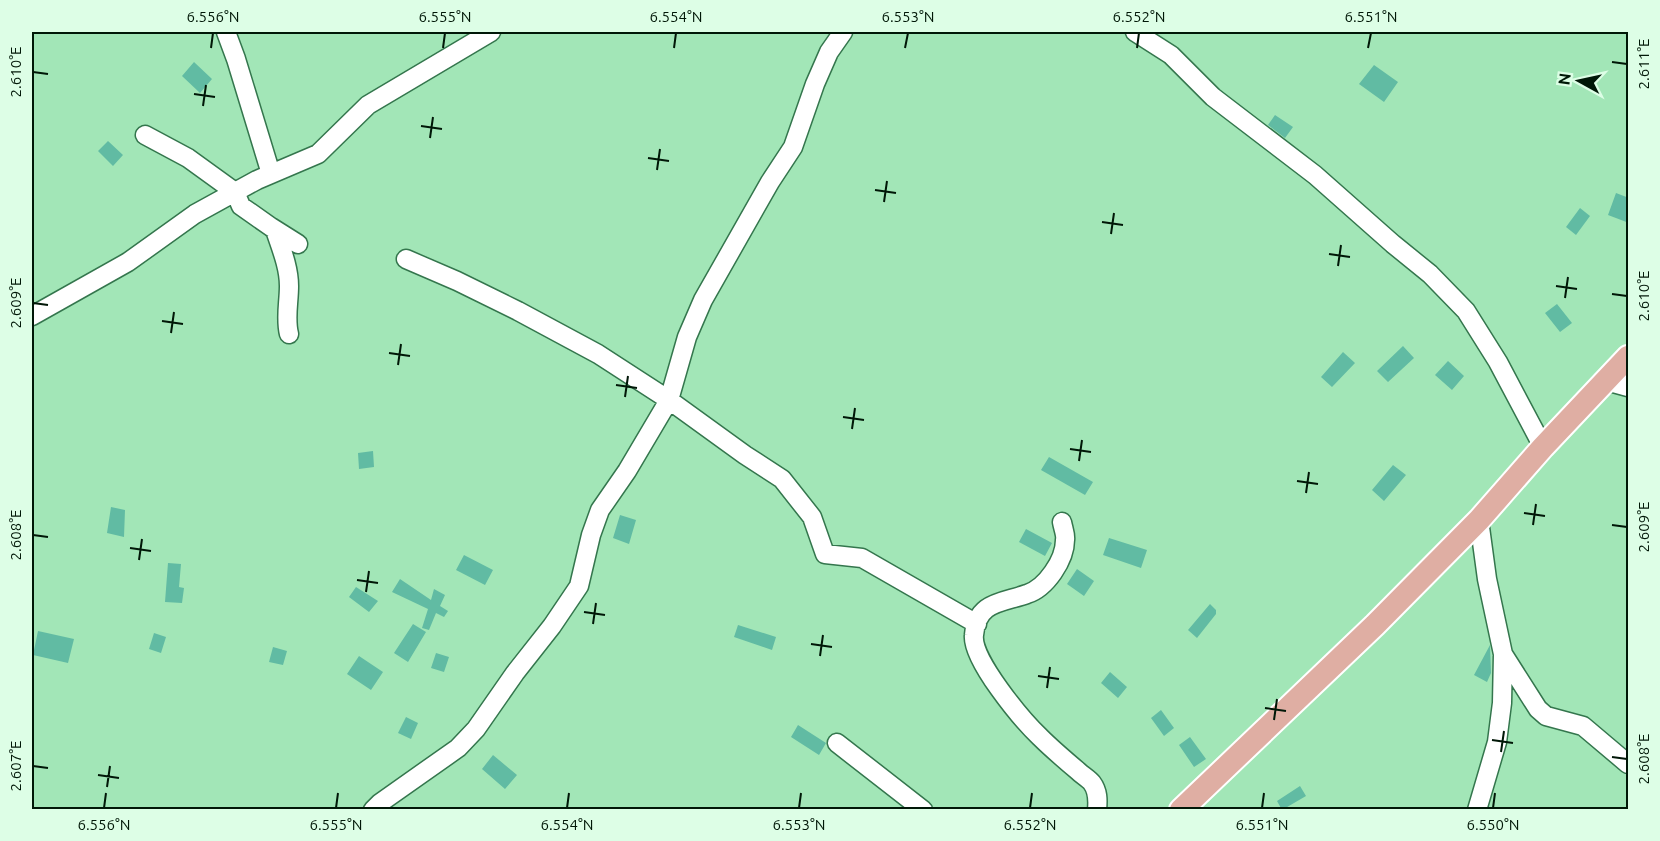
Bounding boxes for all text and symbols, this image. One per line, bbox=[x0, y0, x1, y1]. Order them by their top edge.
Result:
text: 6.556°N bbox=[186, 8, 240, 25]
text: 6.555°N bbox=[418, 8, 472, 25]
text: 6.554°N bbox=[649, 8, 703, 25]
text: 6.553°N bbox=[881, 8, 935, 25]
text: 6.552°N bbox=[1112, 8, 1166, 25]
text: 6.551°N bbox=[1344, 8, 1398, 25]
text: 2.611°E bbox=[1635, 39, 1652, 89]
text: 2.610°E bbox=[7, 47, 24, 97]
north arrow bbox=[1549, 51, 1609, 111]
text: N bbox=[1554, 72, 1574, 86]
text: 2.610°E bbox=[1635, 271, 1652, 321]
text: 2.609°E bbox=[7, 278, 24, 328]
text: 2.609°E bbox=[1635, 502, 1652, 552]
text: 2.608°E bbox=[7, 510, 24, 560]
text: 2.608°E bbox=[1635, 734, 1652, 784]
text: 2.607°E bbox=[7, 741, 24, 791]
text: 6.556°N bbox=[77, 816, 131, 833]
text: 6.555°N bbox=[309, 816, 363, 833]
text: 6.554°N bbox=[540, 816, 594, 833]
text: 6.553°N bbox=[772, 816, 826, 833]
text: 6.552°N bbox=[1003, 816, 1057, 833]
text: 6.551°N bbox=[1235, 816, 1289, 833]
text: 6.550°N bbox=[1466, 816, 1520, 833]

